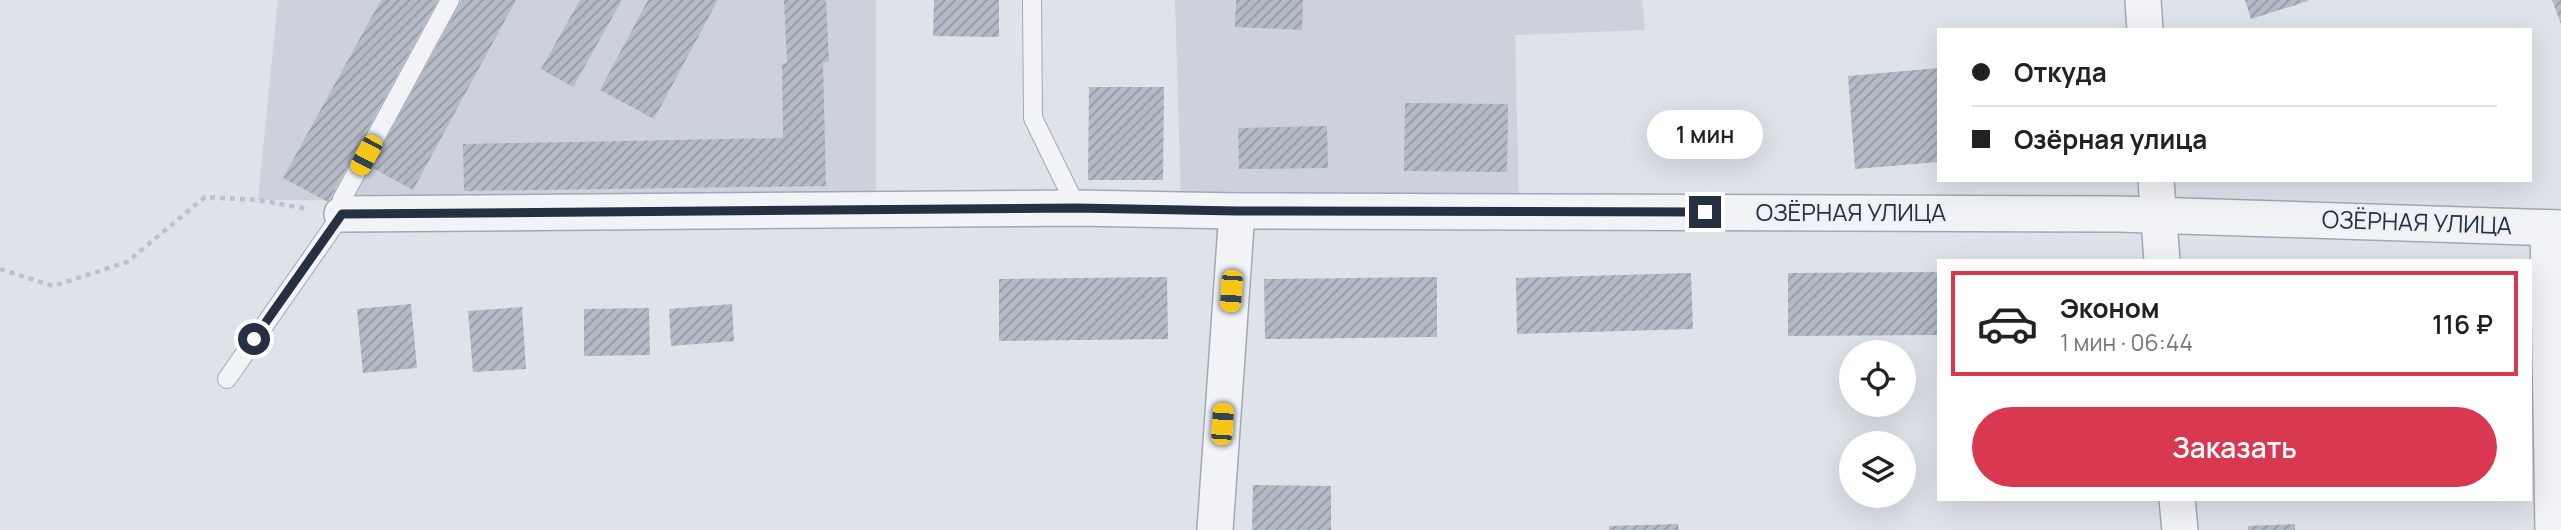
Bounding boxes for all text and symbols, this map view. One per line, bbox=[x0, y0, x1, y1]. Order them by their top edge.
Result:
text: Откуда bbox=[2014, 54, 2107, 90]
callout: 1 мин bbox=[1647, 110, 1763, 160]
text: 1 мин bbox=[1676, 118, 1734, 150]
text: Озёрная улица bbox=[2014, 121, 2207, 157]
car bbox=[347, 132, 386, 178]
street label: ОЗЁРНАЯ УЛИЦА bbox=[1756, 195, 1946, 228]
route end bbox=[1689, 196, 1721, 228]
street label: ОЗЁРНАЯ УЛИЦА bbox=[2321, 202, 2513, 241]
car bbox=[1220, 269, 1243, 313]
text: Эконом bbox=[2060, 290, 2160, 326]
icon: car bbox=[1976, 292, 2039, 355]
text: 116 ₽ bbox=[2432, 306, 2493, 342]
route start bbox=[238, 323, 270, 355]
text: 1 мин · 06:44 bbox=[2060, 326, 2193, 358]
map controls bbox=[1839, 340, 1916, 508]
button: locate bbox=[1839, 340, 1916, 417]
car bbox=[1211, 402, 1234, 446]
button: Заказать bbox=[1972, 407, 2497, 487]
button: layers bbox=[1839, 431, 1916, 508]

